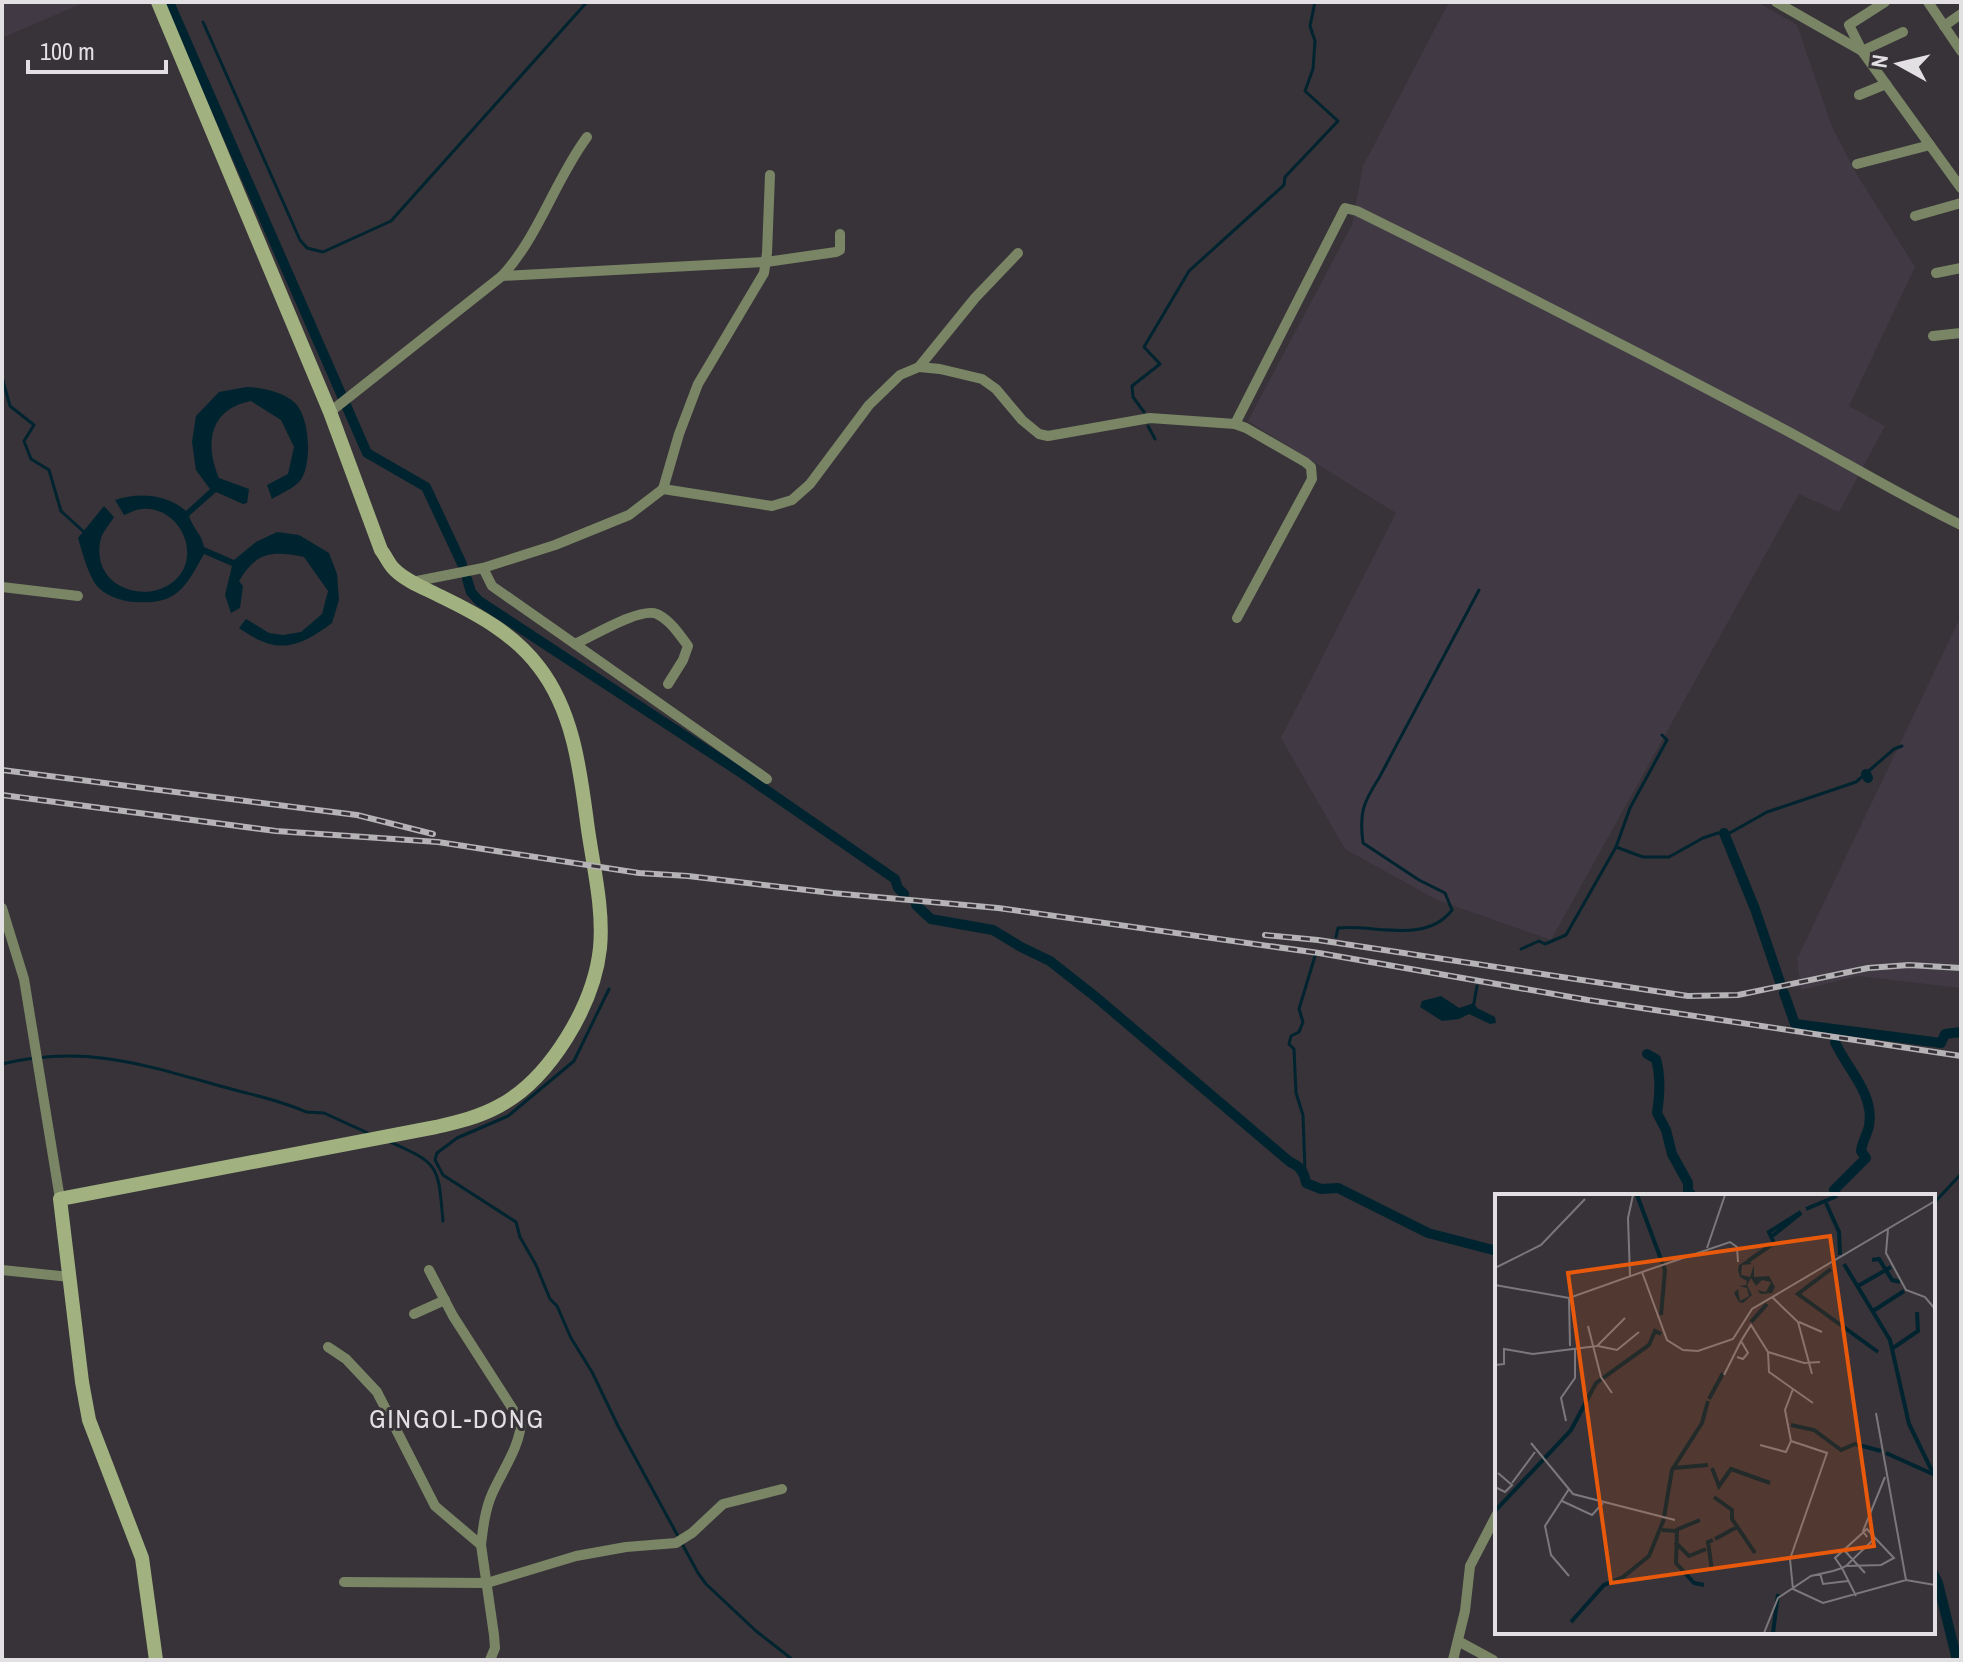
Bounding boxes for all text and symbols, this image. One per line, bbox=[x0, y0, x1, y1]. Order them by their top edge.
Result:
scale bar bbox=[28, 24, 166, 74]
north arrow bbox=[1859, 24, 1939, 104]
text: 100 m bbox=[40, 35, 95, 67]
text: N bbox=[1863, 53, 1895, 70]
inset map bbox=[1495, 1194, 1935, 1634]
district label: GINGOL-DONG bbox=[369, 1401, 545, 1436]

